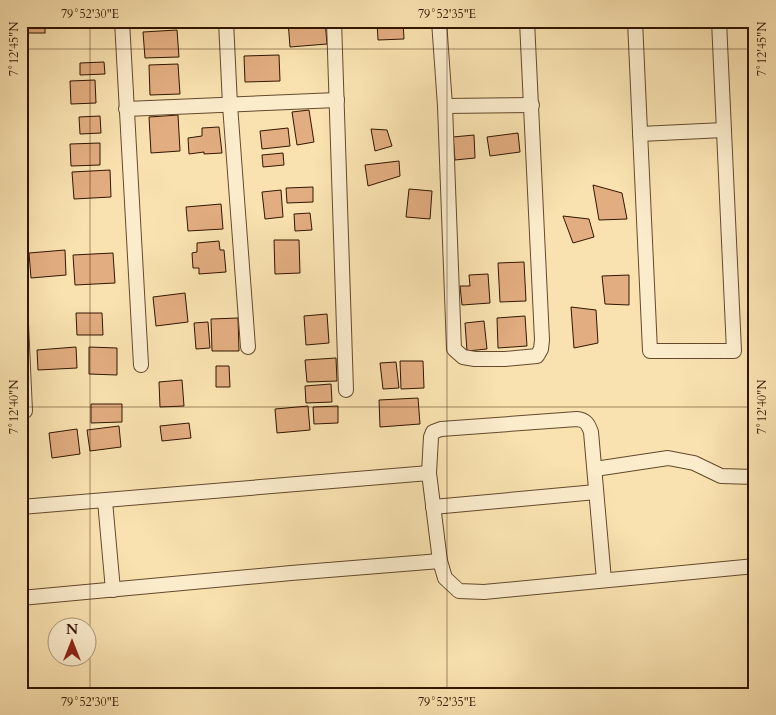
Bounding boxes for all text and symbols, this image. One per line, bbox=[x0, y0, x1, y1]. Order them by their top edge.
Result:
text: 79°52'30"E bbox=[61, 6, 119, 22]
text: 79°52'35"E bbox=[418, 6, 476, 22]
text: 7°12'45"N bbox=[6, 21, 22, 76]
text: 7°12'45"N bbox=[754, 21, 770, 76]
text: 7°12'40"N bbox=[6, 379, 22, 434]
text: 7°12'40"N bbox=[754, 379, 770, 434]
north arrow bbox=[48, 618, 98, 668]
text: N bbox=[66, 620, 78, 639]
text: 79°52'30"E bbox=[61, 694, 119, 710]
text: 79°52'35"E bbox=[418, 694, 476, 710]

